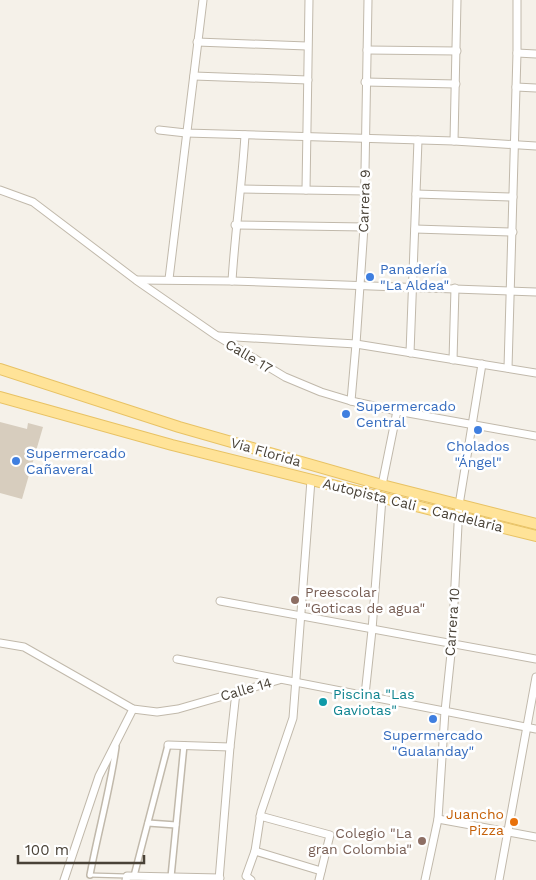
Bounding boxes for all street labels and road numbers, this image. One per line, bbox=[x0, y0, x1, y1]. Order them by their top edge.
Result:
street label: Carrera 9 bbox=[355, 169, 373, 233]
street label: Calle 17 bbox=[223, 336, 276, 376]
street label: Via Florida bbox=[229, 434, 303, 470]
street label: Autopista Cali - Candelaria bbox=[321, 475, 505, 535]
street label: Carrera 10 bbox=[442, 587, 462, 657]
street label: Calle 14 bbox=[218, 674, 274, 704]

